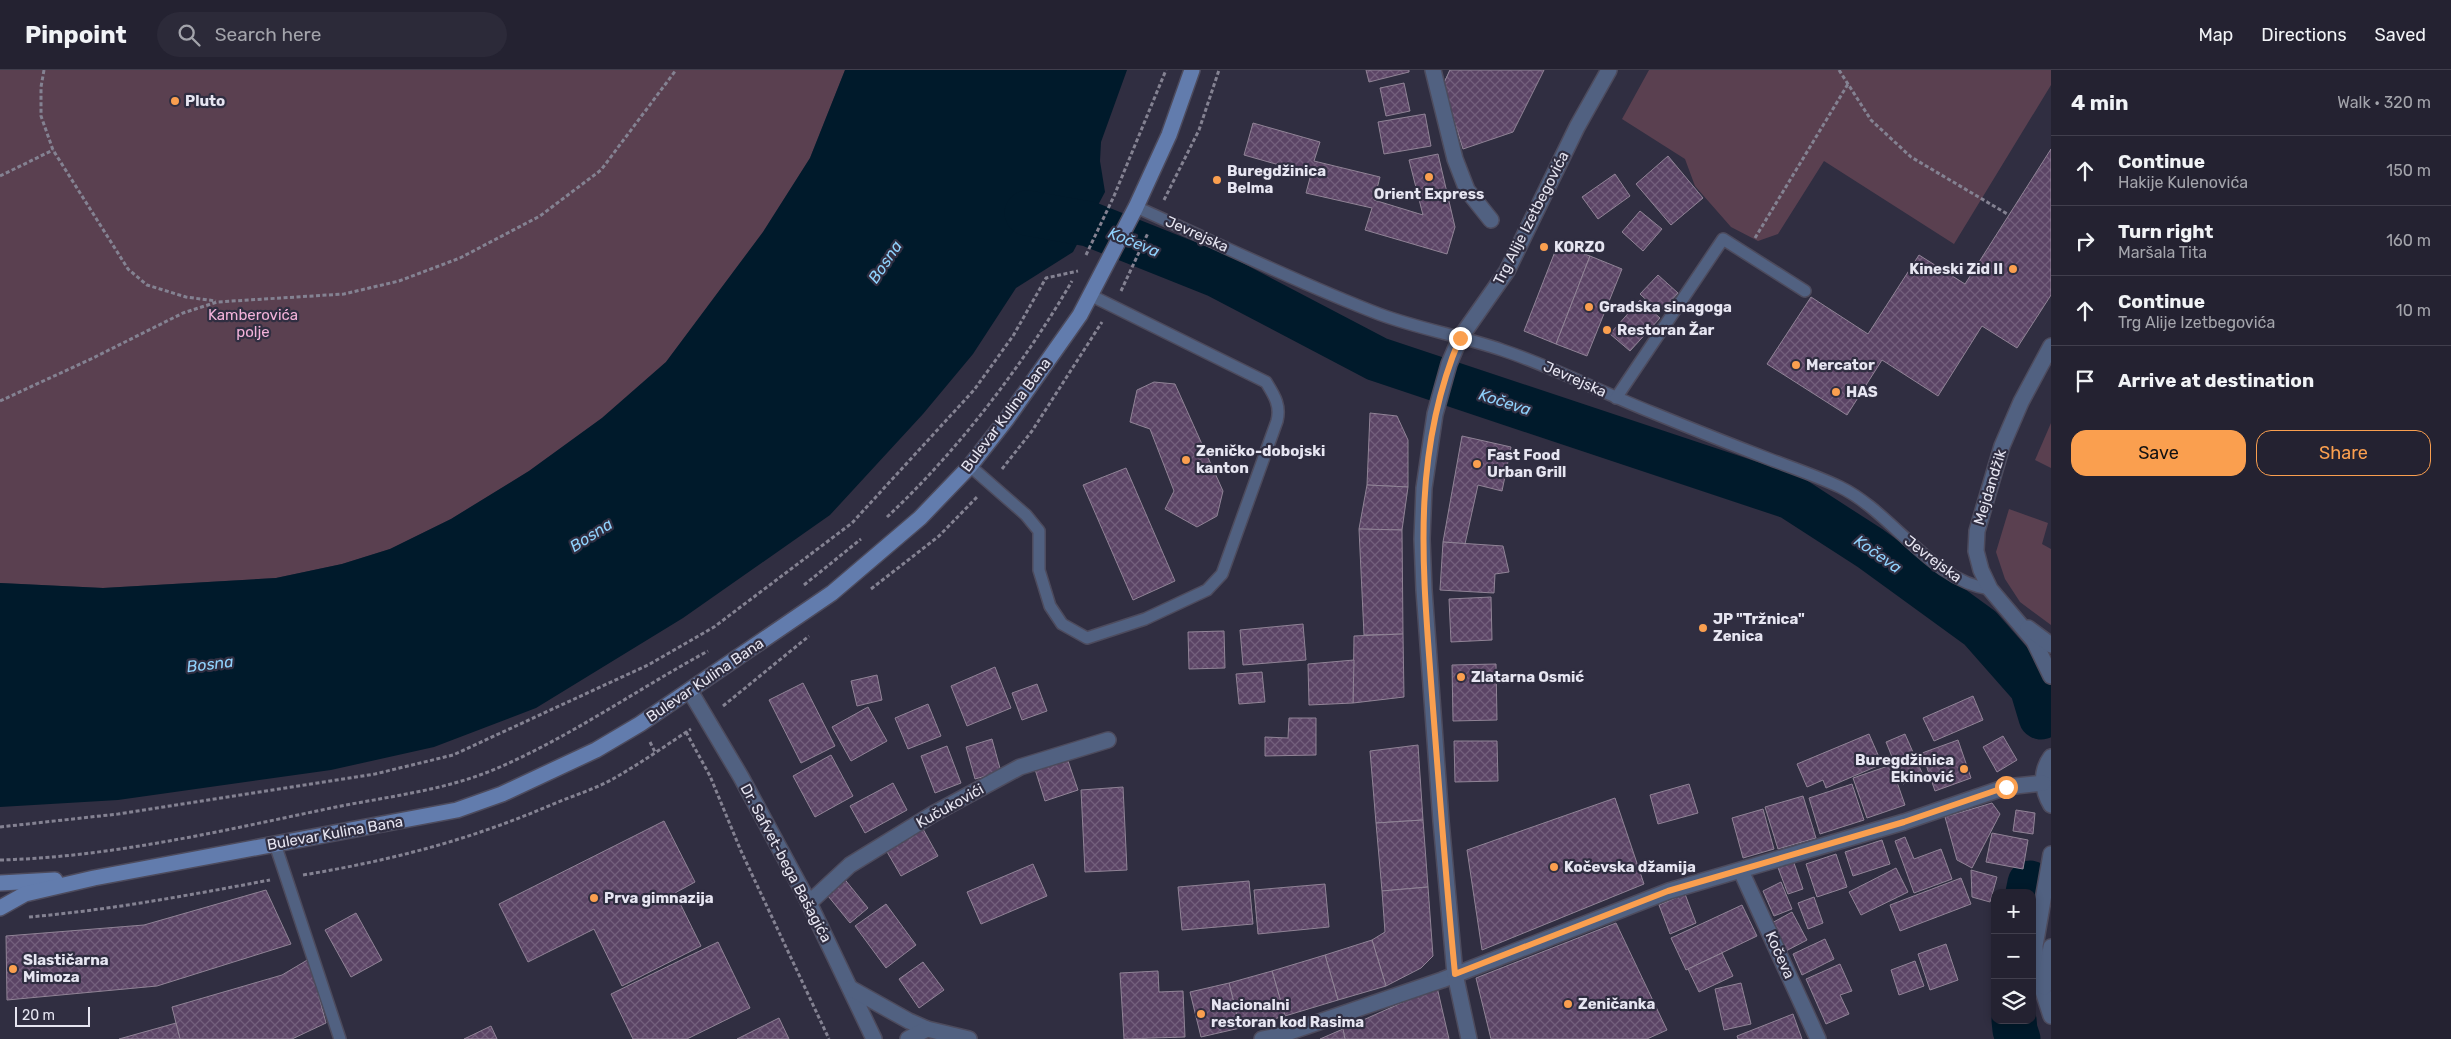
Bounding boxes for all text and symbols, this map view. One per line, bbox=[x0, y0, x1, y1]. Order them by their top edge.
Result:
search box bbox=[157, 12, 507, 57]
text: Pinpoint bbox=[25, 21, 127, 49]
icon: search bbox=[175, 21, 203, 49]
text: Search here bbox=[215, 23, 321, 46]
text: Map bbox=[2198, 24, 2233, 46]
text: Directions bbox=[2261, 24, 2347, 46]
text: Saved bbox=[2375, 24, 2426, 46]
text: 4 min bbox=[2071, 90, 2129, 115]
place label: Pluto bbox=[185, 92, 225, 110]
text: Walk · 320 m bbox=[2337, 93, 2431, 112]
marker: Pluto bbox=[169, 95, 181, 107]
street label: Trg Alije Izetbegovića bbox=[1490, 148, 1572, 288]
text: Continue bbox=[2118, 150, 2205, 173]
icon: ahead bbox=[2071, 157, 2099, 185]
text: 150 m bbox=[2386, 161, 2431, 180]
place label: Buregdžinica Belma bbox=[1227, 162, 1326, 197]
marker: Orient Express bbox=[1423, 171, 1435, 183]
text: Hakije Kulenovića bbox=[2118, 173, 2248, 192]
marker: Buregdžinica Belma bbox=[1211, 174, 1223, 186]
place label: Orient Express bbox=[1374, 185, 1484, 203]
street label: Jevrejska bbox=[1163, 212, 1231, 256]
text: Turn right bbox=[2118, 220, 2213, 243]
water label: Kočeva bbox=[1106, 223, 1162, 261]
icon: right bbox=[2071, 227, 2099, 255]
text: 160 m bbox=[2386, 231, 2431, 250]
water label: Bosna bbox=[864, 237, 906, 287]
place label: KORZO bbox=[1554, 238, 1605, 256]
marker: KORZO bbox=[1538, 241, 1550, 253]
text: Maršala Tita bbox=[2118, 243, 2207, 262]
place label: Kineski Zid II bbox=[1909, 260, 2003, 278]
marker: Kineski Zid II bbox=[2007, 263, 2019, 275]
text: Continue bbox=[2118, 290, 2205, 313]
icon: ahead bbox=[2071, 297, 2099, 325]
place label: Gradska sinagoga bbox=[1599, 298, 1732, 316]
marker: Gradska sinagoga bbox=[1583, 301, 1595, 313]
text: 10 m bbox=[2396, 301, 2431, 320]
park label: Kamberovića polje bbox=[208, 306, 298, 341]
text: Trg Alije Izetbegovića bbox=[2118, 313, 2275, 332]
place label: Restoran Žar bbox=[1617, 321, 1715, 339]
marker: Restoran Žar bbox=[1601, 324, 1613, 336]
route end bbox=[1449, 327, 1472, 350]
street label: Bulevar Kulina Bana bbox=[957, 355, 1055, 475]
place label: Mercator bbox=[1806, 356, 1875, 374]
street label: Jevrejska bbox=[1541, 357, 1609, 401]
marker: Mercator bbox=[1790, 359, 1802, 371]
icon: arrive bbox=[2071, 367, 2099, 395]
text: Arrive at destination bbox=[2118, 369, 2314, 392]
place label: HAS bbox=[1846, 383, 1878, 401]
water label: Kočeva bbox=[1477, 385, 1533, 419]
marker: HAS bbox=[1830, 386, 1842, 398]
button: Save bbox=[2071, 430, 2246, 476]
button: Share bbox=[2256, 430, 2431, 476]
place label: Zeničko-dobojski kanton bbox=[1196, 442, 1325, 477]
place label: Fast Food Urban Grill bbox=[1487, 446, 1566, 481]
street label: Mejdandžik bbox=[1970, 447, 2010, 527]
marker: Zeničko-dobojski kanton bbox=[1180, 454, 1192, 466]
marker: Fast Food Urban Grill bbox=[1471, 458, 1483, 470]
water label: Bosna bbox=[566, 514, 616, 556]
water label: Kočeva bbox=[1851, 531, 1905, 577]
street label: Jevrejska bbox=[1901, 532, 1965, 586]
place label: JP "Tržnica" Zenica bbox=[1713, 610, 1805, 645]
marker: JP "Tržnica" Zenica bbox=[1697, 622, 1709, 634]
street label: Bulevar Kulina Bana bbox=[643, 634, 767, 726]
water label: Bosna bbox=[185, 652, 235, 676]
place label: Zlatarna Osmić bbox=[1471, 668, 1584, 686]
marker: Zlatarna Osmić bbox=[1455, 671, 1467, 683]
place label: Buregdžinica Ekinović bbox=[1855, 751, 1954, 786]
marker: Buregdžinica Ekinović bbox=[1958, 763, 1970, 775]
route start bbox=[1995, 776, 2018, 799]
street label: Kučukovići bbox=[913, 780, 987, 832]
street label: Dr. Safvet-bega Bašagića bbox=[737, 781, 835, 945]
street label: Bulevar Kulina Bana bbox=[266, 812, 404, 854]
place label: Kočevska džamija bbox=[1564, 858, 1696, 876]
marker: Kočevska džamija bbox=[1548, 861, 1560, 873]
place label: Prva gimnazija bbox=[604, 889, 714, 907]
map controls bbox=[1991, 889, 2036, 1024]
button: + bbox=[1991, 889, 2036, 934]
marker: Prva gimnazija bbox=[588, 892, 600, 904]
street label: Kočeva bbox=[1762, 929, 1798, 981]
button: − bbox=[1991, 934, 2036, 979]
place label: Slastičarna Mimoza bbox=[23, 951, 109, 986]
marker: Slastičarna Mimoza bbox=[7, 963, 19, 975]
button: layers bbox=[1991, 979, 2036, 1024]
place label: Zeničanka bbox=[1578, 995, 1655, 1013]
place label: Nacionalni restoran kod Rasima bbox=[1211, 996, 1364, 1031]
marker: Zeničanka bbox=[1562, 998, 1574, 1010]
scale bar bbox=[15, 1004, 90, 1027]
text: 20 m bbox=[22, 1007, 55, 1024]
marker: Nacionalni restoran kod Rasima bbox=[1195, 1008, 1207, 1020]

